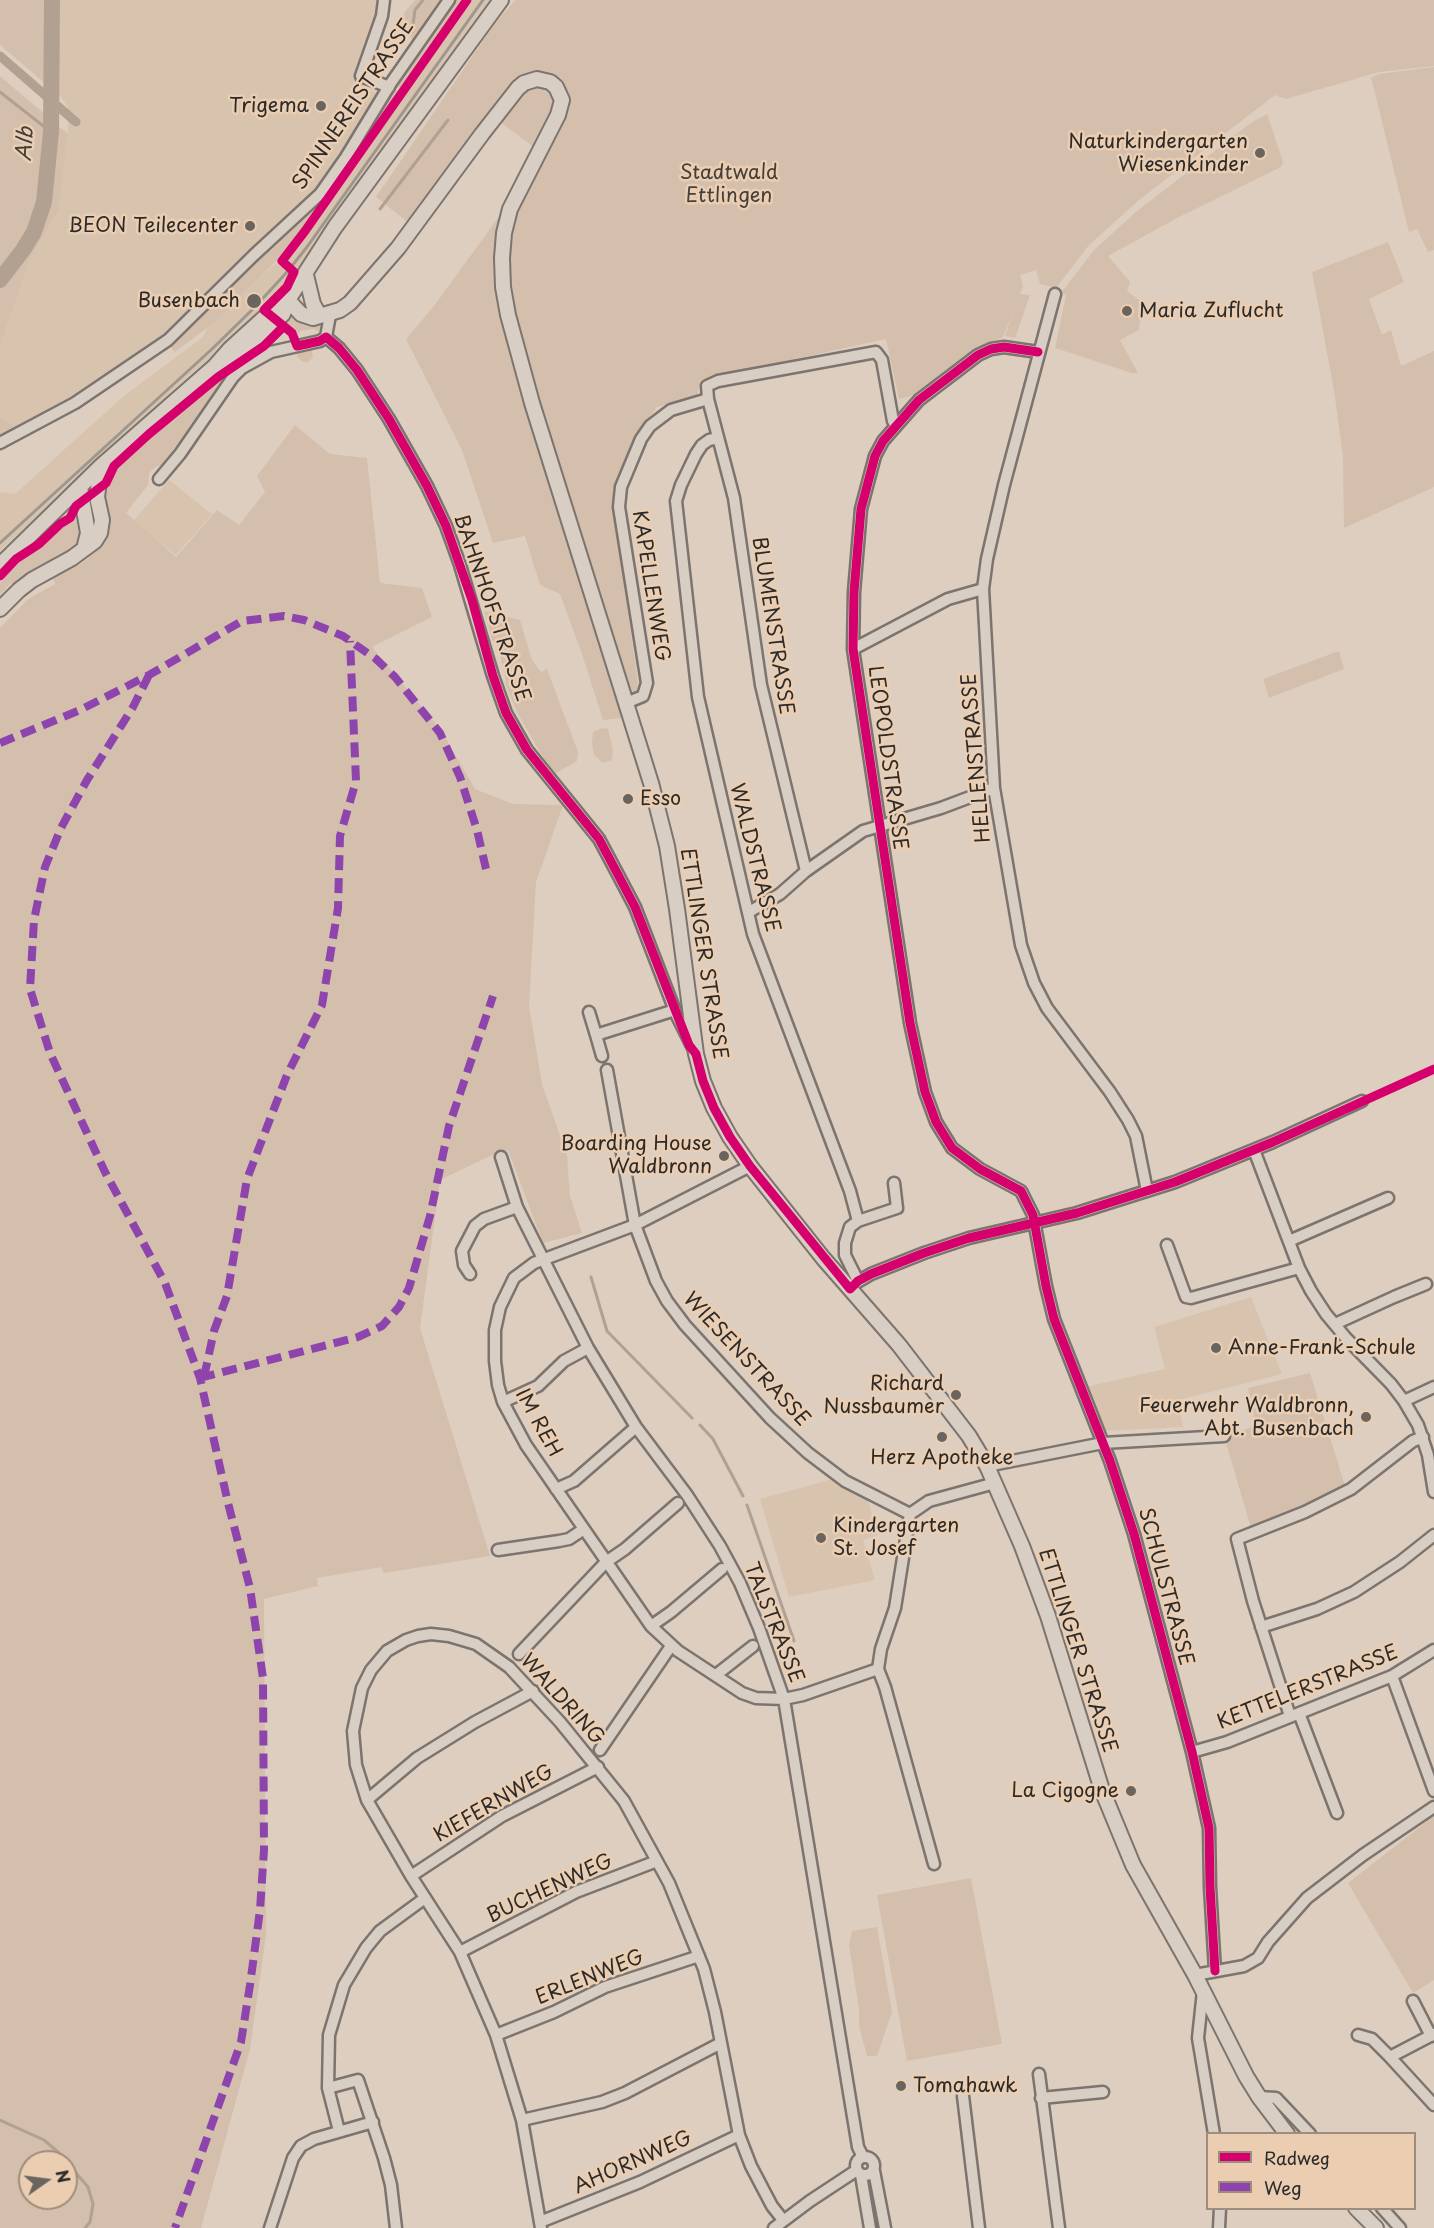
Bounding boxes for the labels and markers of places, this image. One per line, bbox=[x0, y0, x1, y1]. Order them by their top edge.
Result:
place label: Trigema bbox=[229, 94, 309, 118]
marker: Trigema bbox=[314, 99, 328, 113]
place label: Naturkindergarten Wiesenkinder bbox=[1068, 130, 1248, 177]
marker: Naturkindergarten Wiesenkinder bbox=[1253, 146, 1267, 160]
place label: BEON Teilecenter bbox=[68, 214, 238, 238]
marker: BEON Teilecenter bbox=[243, 219, 257, 233]
place label: Busenbach bbox=[138, 289, 240, 313]
marker: Busenbach bbox=[245, 292, 263, 310]
place label: Maria Zuflucht bbox=[1139, 299, 1284, 323]
marker: Maria Zuflucht bbox=[1120, 304, 1134, 318]
place label: Esso bbox=[640, 787, 681, 811]
marker: Esso bbox=[621, 792, 635, 806]
place label: Boarding House Waldbronn bbox=[561, 1132, 712, 1179]
marker: Boarding House Waldbronn bbox=[717, 1149, 731, 1163]
place label: Anne-Frank-Schule bbox=[1228, 1336, 1416, 1360]
marker: Anne-Frank-Schule bbox=[1209, 1341, 1223, 1355]
place label: Richard Nussbaumer bbox=[824, 1372, 944, 1419]
marker: Richard Nussbaumer bbox=[949, 1388, 963, 1402]
place label: Feuerwehr Waldbronn, Abt. Busenbach bbox=[1139, 1394, 1354, 1441]
marker: Feuerwehr Waldbronn, Abt. Busenbach bbox=[1359, 1410, 1373, 1424]
marker: Herz Apotheke bbox=[935, 1430, 949, 1444]
place label: Herz Apotheke bbox=[871, 1446, 1013, 1470]
place label: Kindergarten St. Josef bbox=[833, 1514, 959, 1561]
marker: Kindergarten St. Josef bbox=[814, 1531, 828, 1545]
place label: La Cigogne bbox=[1011, 1779, 1119, 1803]
marker: La Cigogne bbox=[1124, 1784, 1138, 1798]
place label: Tomahawk bbox=[913, 2074, 1018, 2098]
marker: Tomahawk bbox=[894, 2079, 908, 2093]

